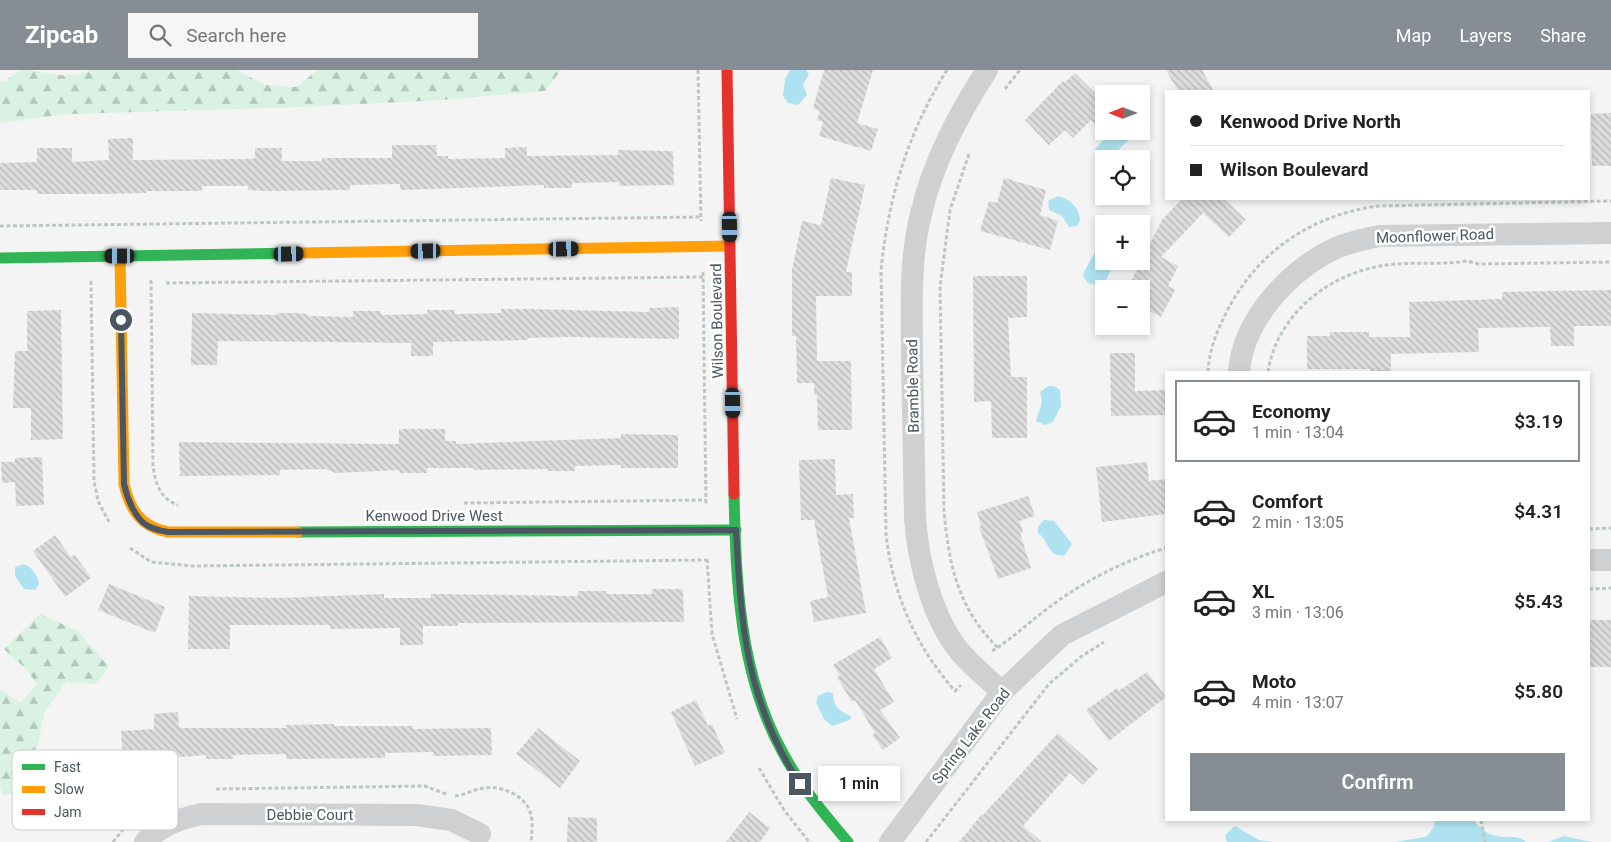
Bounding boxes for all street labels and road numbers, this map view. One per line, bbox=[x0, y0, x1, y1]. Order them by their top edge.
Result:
street label: Moonflower Road bbox=[1376, 225, 1494, 247]
street label: Wilson Boulevard bbox=[707, 263, 727, 379]
street label: Bramble Road bbox=[903, 339, 923, 433]
street label: Kenwood Drive West bbox=[365, 507, 503, 525]
street label: Spring Lake Road bbox=[928, 685, 1014, 787]
street label: Debbie Court bbox=[267, 806, 354, 824]

